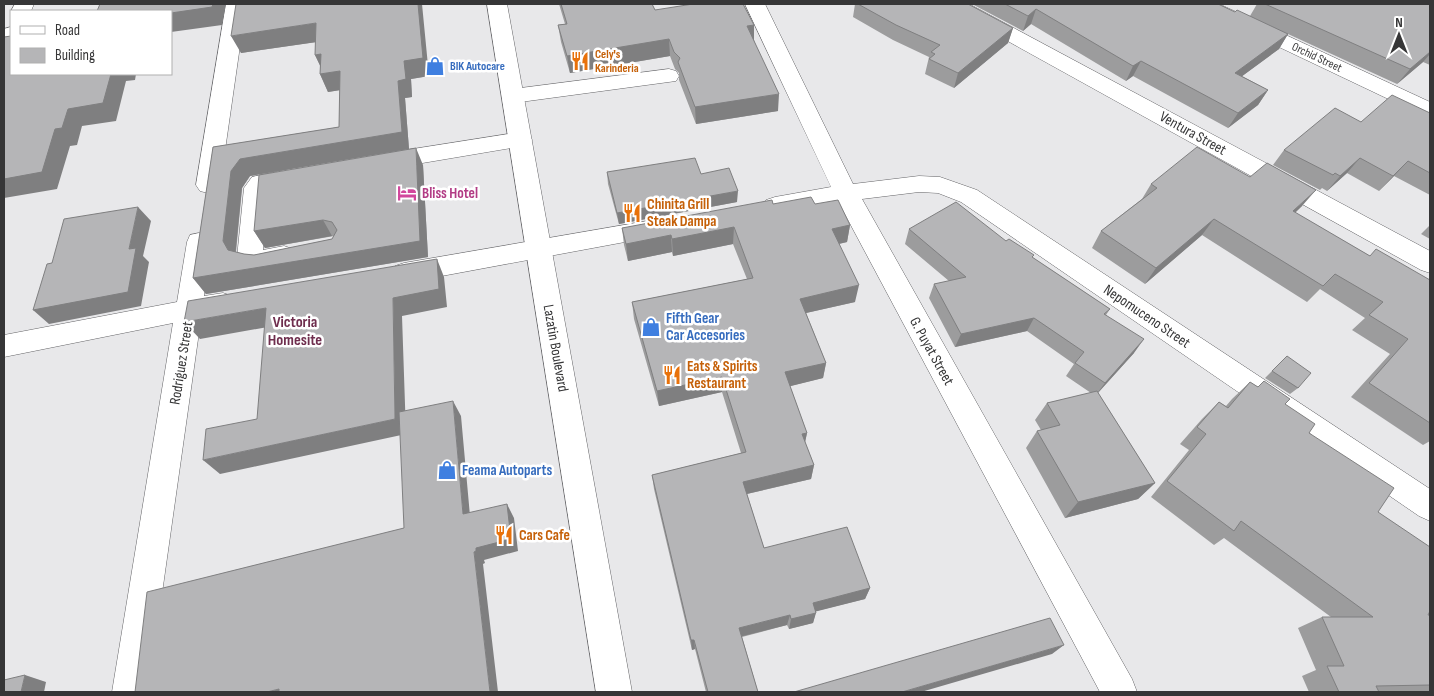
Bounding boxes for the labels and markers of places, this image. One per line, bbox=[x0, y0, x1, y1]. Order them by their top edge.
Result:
place label: Cely's Karinderia bbox=[595, 47, 639, 76]
restaurant icon: Cely's Karinderia bbox=[569, 50, 591, 72]
shop icon: BIK Autocare bbox=[424, 55, 446, 77]
place label: BIK Autocare bbox=[450, 59, 505, 74]
hotel icon: Bliss Hotel bbox=[396, 182, 418, 204]
place label: Bliss Hotel bbox=[422, 184, 478, 203]
place label: Chinita Grill Steak Dampa bbox=[647, 195, 716, 231]
restaurant icon: Chinita Grill Steak Dampa bbox=[621, 202, 643, 224]
place label: Fifth Gear Car Accesories bbox=[666, 309, 745, 345]
shop icon: Fifth Gear Car Accesories bbox=[640, 316, 662, 338]
place label: Eats & Spirits Restaurant bbox=[687, 357, 758, 393]
restaurant icon: Eats & Spirits Restaurant bbox=[661, 364, 683, 386]
shop icon: Feama Autoparts bbox=[436, 459, 458, 481]
place label: Feama Autoparts bbox=[462, 461, 552, 480]
restaurant icon: Cars Cafe bbox=[493, 524, 515, 546]
place label: Cars Cafe bbox=[519, 526, 570, 545]

